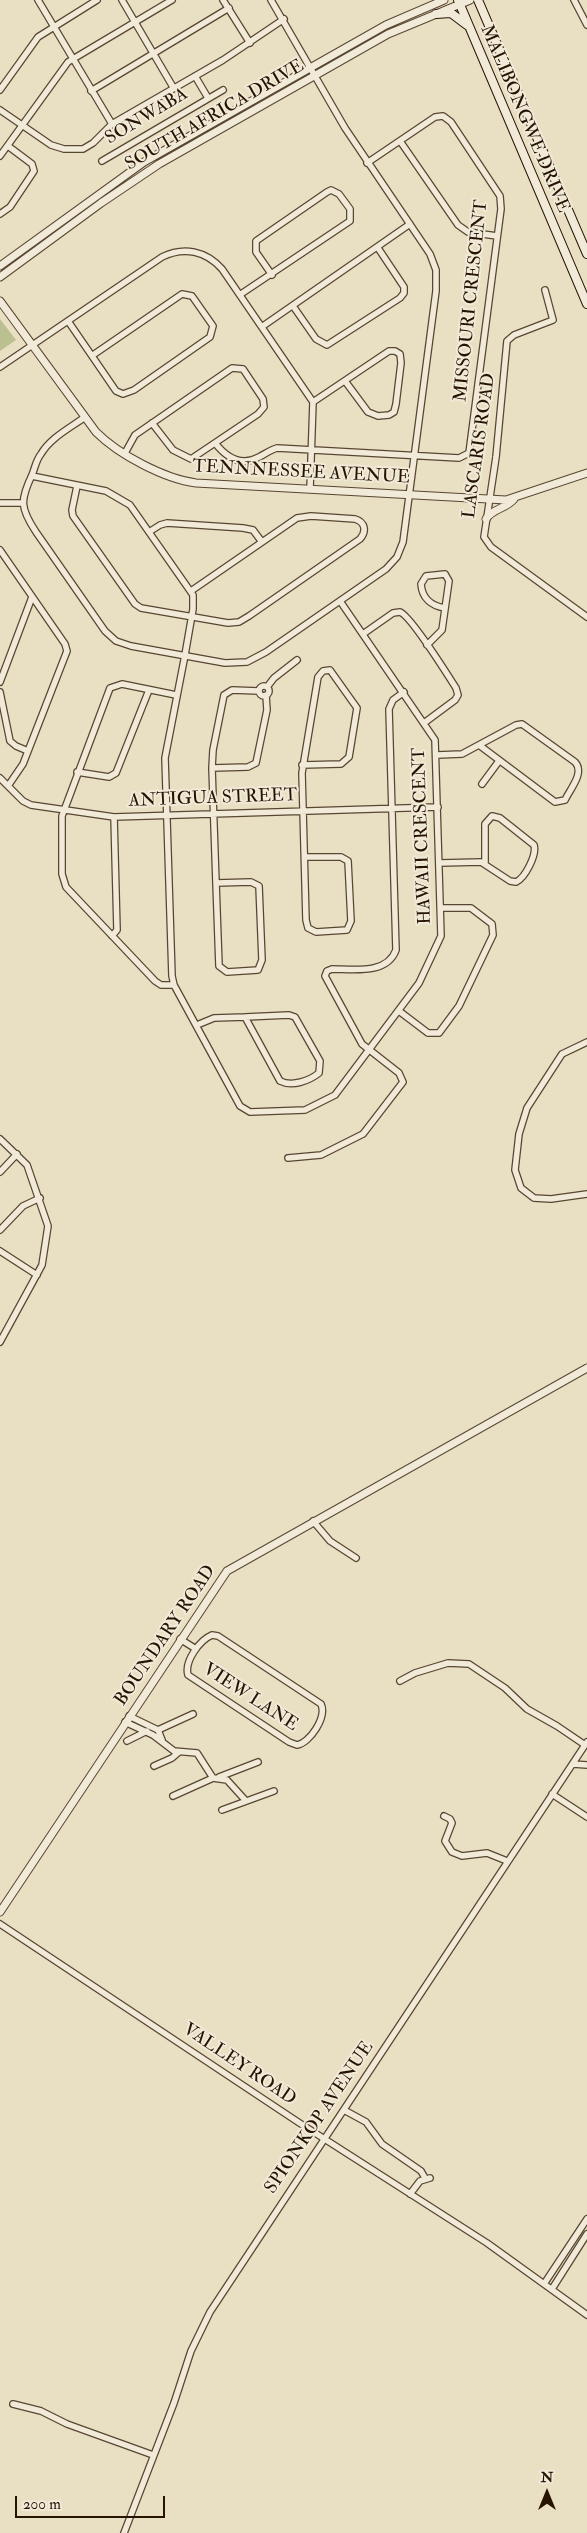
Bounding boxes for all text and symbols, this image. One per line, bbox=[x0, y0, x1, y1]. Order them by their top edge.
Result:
street label: MALIBONGWE DRIVE bbox=[475, 22, 573, 216]
street label: SOUTH AFRICA DRIVE bbox=[122, 56, 308, 176]
street label: SONWABA bbox=[102, 84, 192, 150]
street label: MISSOURI CRESCENT bbox=[451, 199, 493, 403]
street label: LASCARIS ROAD bbox=[459, 372, 501, 520]
street label: TENNNESSEE AVENUE bbox=[192, 457, 410, 489]
street label: HAWAII CRESCENT bbox=[409, 747, 437, 925]
street label: ANTIGUA STREET bbox=[128, 785, 298, 813]
street label: BOUNDARY ROAD bbox=[111, 1562, 221, 1710]
street label: VIEW LANE bbox=[198, 1659, 302, 1737]
street label: VALLEY ROAD bbox=[178, 2019, 300, 2111]
street label: SPIONKOP AVENUE bbox=[261, 2038, 379, 2198]
north arrow bbox=[522, 2468, 572, 2518]
text: N bbox=[541, 2469, 553, 2486]
scale bar bbox=[18, 2486, 168, 2518]
text: 200 m bbox=[23, 2495, 61, 2514]

